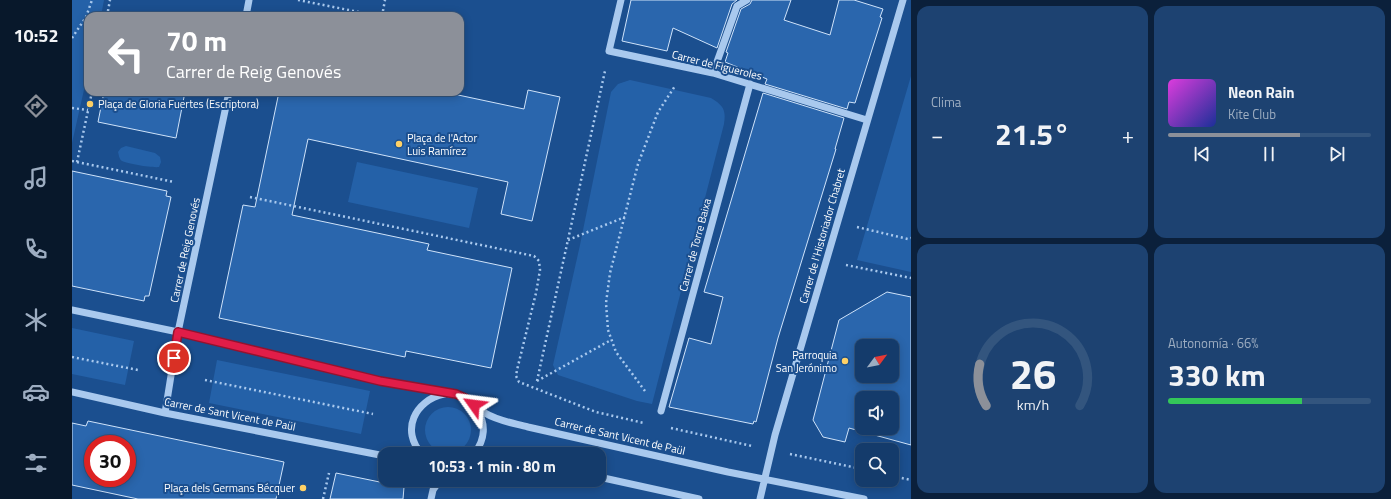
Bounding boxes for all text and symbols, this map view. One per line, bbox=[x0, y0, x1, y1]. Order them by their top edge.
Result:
text: 70 m bbox=[166, 19, 227, 62]
text: 10:52 bbox=[14, 22, 58, 49]
icon: left bbox=[100, 28, 152, 80]
street label: Carrer de Figueroles bbox=[670, 46, 764, 84]
text: Carrer de Reig Genovés bbox=[166, 58, 341, 85]
text: Neon Rain bbox=[1228, 81, 1295, 104]
icon: directions bbox=[22, 92, 50, 120]
text: Clima bbox=[931, 92, 961, 112]
place label: Plaça de Gloria Fuertes (Escriptora) bbox=[98, 96, 259, 112]
marker: Plaça de Gloria Fuertes (Escriptora) bbox=[85, 99, 95, 109]
text: Kite Club bbox=[1228, 104, 1276, 124]
text: 21.5° bbox=[995, 111, 1070, 157]
text: − bbox=[931, 118, 943, 152]
text: + bbox=[1122, 118, 1134, 152]
place label: Plaça de l'Actor Luis Ramírez bbox=[407, 130, 477, 159]
marker: Plaça de l'Actor Luis Ramírez bbox=[394, 139, 404, 149]
icon: previous bbox=[1191, 143, 1213, 165]
icon: pause bbox=[1258, 143, 1280, 165]
icon: next bbox=[1326, 143, 1348, 165]
icon: music bbox=[22, 164, 50, 192]
street label: Carrer de l'Historiador Chabret bbox=[795, 166, 849, 305]
street label: Carrer de Reig Genovés bbox=[166, 196, 204, 304]
street label: Carrer de Torre Baixa bbox=[675, 196, 715, 293]
icon: phone bbox=[22, 235, 50, 263]
icon: climate bbox=[22, 306, 50, 334]
text: Autonomía · 66% bbox=[1168, 333, 1259, 353]
north arrow bbox=[855, 339, 899, 383]
map controls bbox=[855, 339, 899, 487]
pin bbox=[157, 341, 191, 375]
text: 26 bbox=[1009, 342, 1056, 405]
icon: arrive bbox=[163, 347, 185, 369]
place label: Parroquia San Jerónimo bbox=[776, 347, 837, 376]
text: 330 km bbox=[1168, 352, 1266, 398]
marker: Parroquia San Jerónimo bbox=[840, 356, 850, 366]
icon: car bbox=[22, 378, 50, 406]
position arrow bbox=[453, 384, 495, 426]
button: sound bbox=[855, 391, 899, 435]
street label: Carrer de Sant Vicent de Paül bbox=[163, 393, 297, 435]
text: km/h bbox=[1016, 394, 1049, 416]
street label: Carrer de Sant Vicent de Paül bbox=[553, 413, 687, 459]
speed limit sign: 30 bbox=[84, 435, 136, 487]
button: search bbox=[855, 443, 899, 487]
icon: filters bbox=[22, 449, 50, 477]
text: 10:53 · 1 min · 80 m bbox=[428, 455, 556, 478]
place label: Plaça dels Germans Bécquer bbox=[164, 480, 295, 496]
marker: Plaça dels Germans Bécquer bbox=[298, 483, 308, 493]

